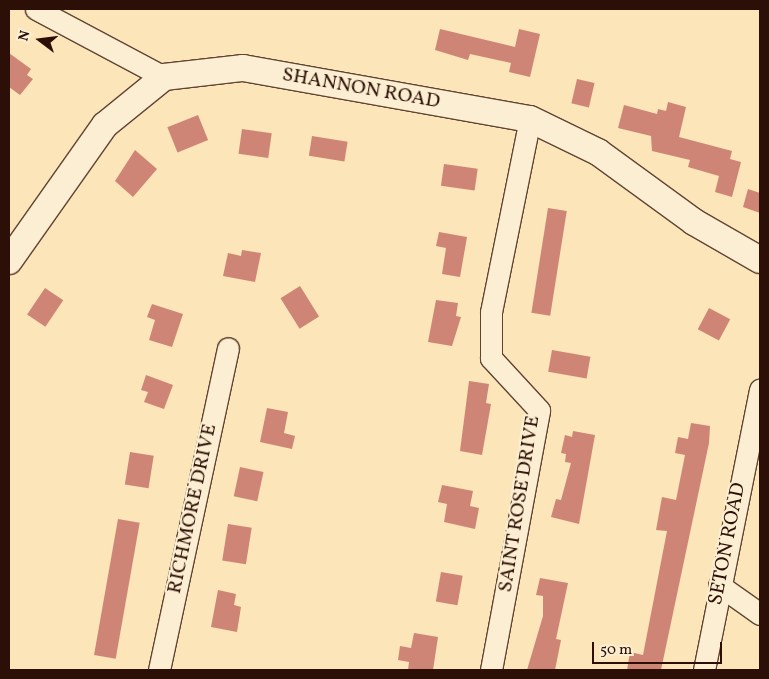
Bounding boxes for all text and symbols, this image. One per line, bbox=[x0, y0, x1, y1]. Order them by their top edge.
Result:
north arrow bbox=[15, 15, 65, 65]
text: N bbox=[15, 29, 36, 43]
street label: SHANNON ROAD bbox=[280, 63, 442, 115]
street label: SAINT ROSE DRIVE bbox=[494, 414, 546, 594]
street label: RICHMORE DRIVE bbox=[163, 422, 223, 596]
street label: SETON ROAD bbox=[704, 481, 752, 607]
scale bar bbox=[594, 632, 724, 664]
text: 50 m bbox=[600, 640, 632, 661]

